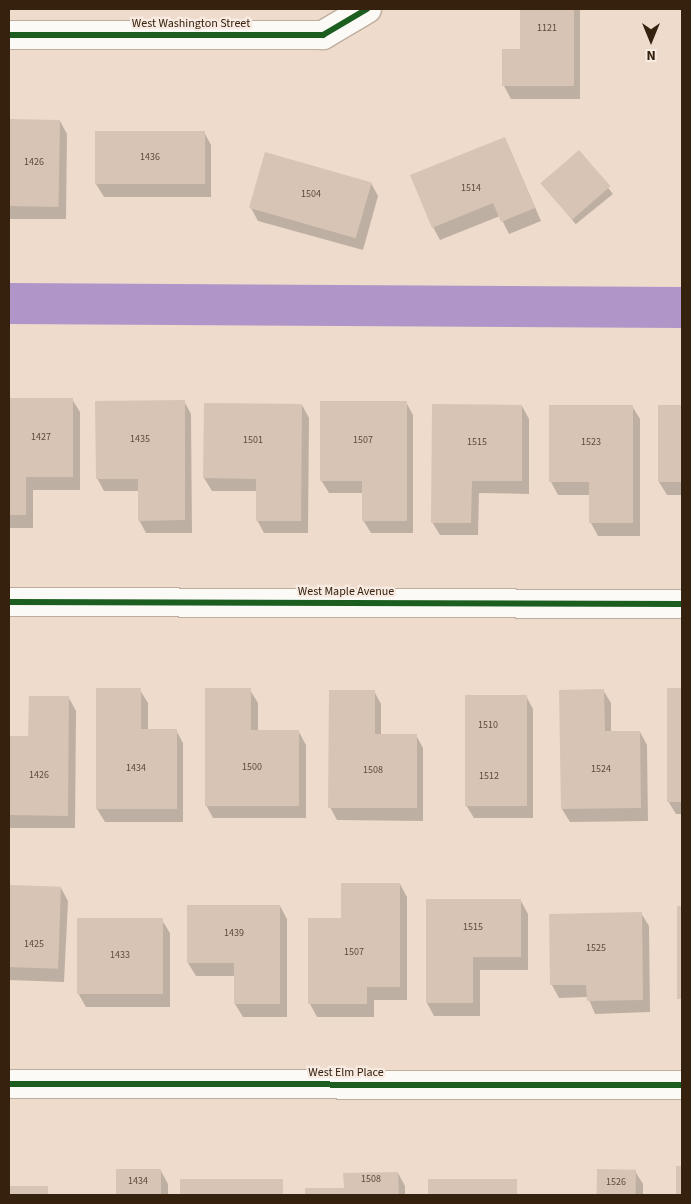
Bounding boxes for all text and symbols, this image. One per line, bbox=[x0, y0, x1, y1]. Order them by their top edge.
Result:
north arrow bbox=[626, 15, 676, 65]
street label: West Washington Street bbox=[132, 17, 250, 31]
house number: 1121 bbox=[537, 23, 557, 35]
text: N bbox=[646, 45, 656, 65]
house number: 1436 bbox=[140, 152, 160, 164]
house number: 1426 bbox=[24, 157, 44, 169]
house number: 1514 bbox=[461, 183, 481, 195]
house number: 1504 bbox=[301, 189, 321, 201]
house number: 1427 bbox=[31, 432, 51, 444]
house number: 1435 bbox=[130, 434, 150, 446]
house number: 1501 bbox=[243, 435, 263, 447]
house number: 1507 bbox=[353, 435, 373, 447]
house number: 1515 bbox=[467, 437, 487, 449]
house number: 1523 bbox=[581, 437, 601, 449]
street label: West Maple Avenue bbox=[298, 585, 394, 599]
house number: 1510 bbox=[478, 720, 498, 732]
house number: 1500 bbox=[242, 762, 262, 774]
house number: 1434 bbox=[126, 763, 146, 775]
house number: 1524 bbox=[591, 764, 611, 776]
house number: 1508 bbox=[363, 765, 383, 777]
house number: 1426 bbox=[29, 770, 49, 782]
house number: 1512 bbox=[479, 771, 499, 783]
house number: 1515 bbox=[463, 922, 483, 934]
house number: 1439 bbox=[224, 928, 244, 940]
house number: 1425 bbox=[24, 939, 44, 951]
house number: 1525 bbox=[586, 943, 606, 955]
house number: 1507 bbox=[344, 947, 364, 959]
house number: 1433 bbox=[110, 950, 130, 962]
street label: West Elm Place bbox=[308, 1066, 384, 1080]
house number: 1508 bbox=[361, 1174, 381, 1186]
house number: 1434 bbox=[128, 1176, 148, 1188]
house number: 1526 bbox=[606, 1177, 626, 1189]

